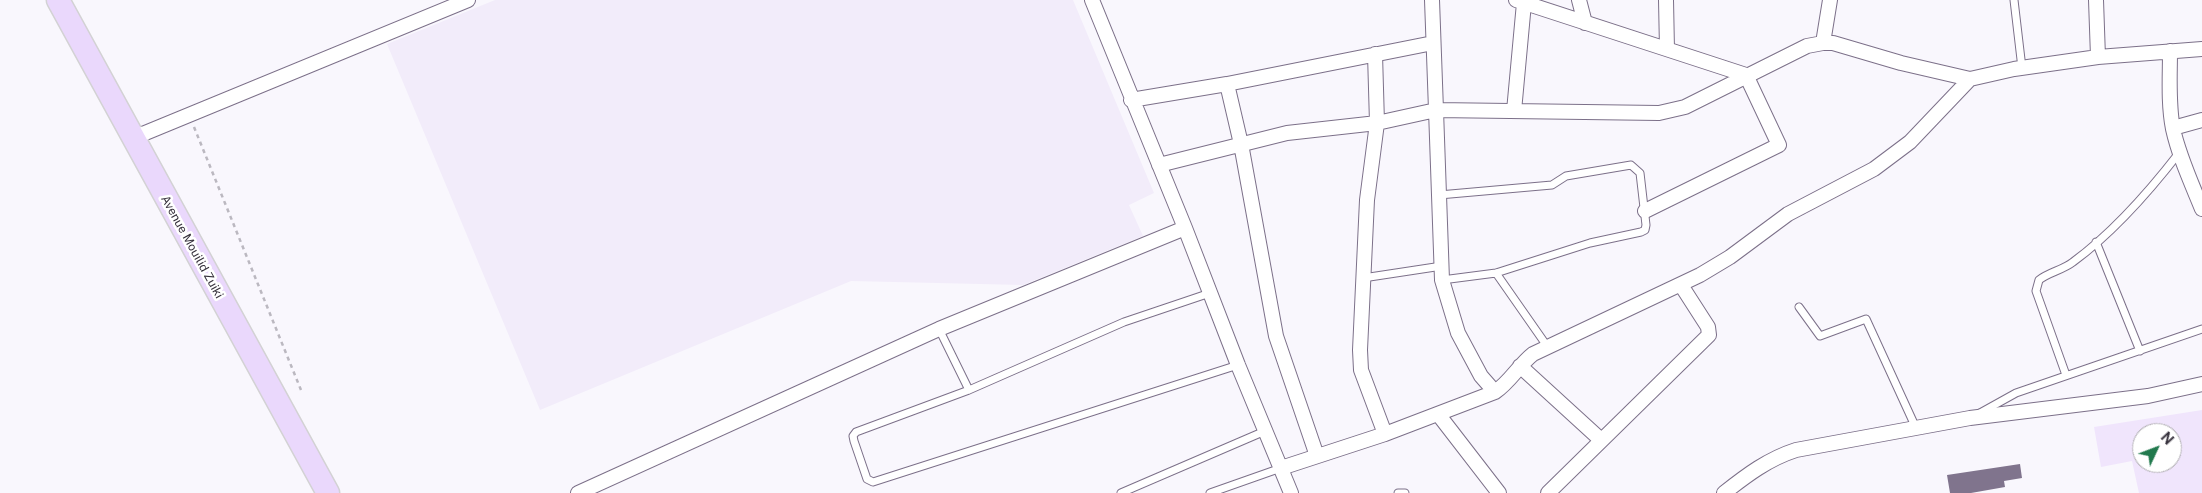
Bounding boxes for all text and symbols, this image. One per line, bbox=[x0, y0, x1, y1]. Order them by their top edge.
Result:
street label: Avenue Mouilid Zuiki bbox=[158, 193, 226, 301]
north arrow bbox=[2132, 423, 2182, 473]
text: N bbox=[2158, 429, 2177, 448]

